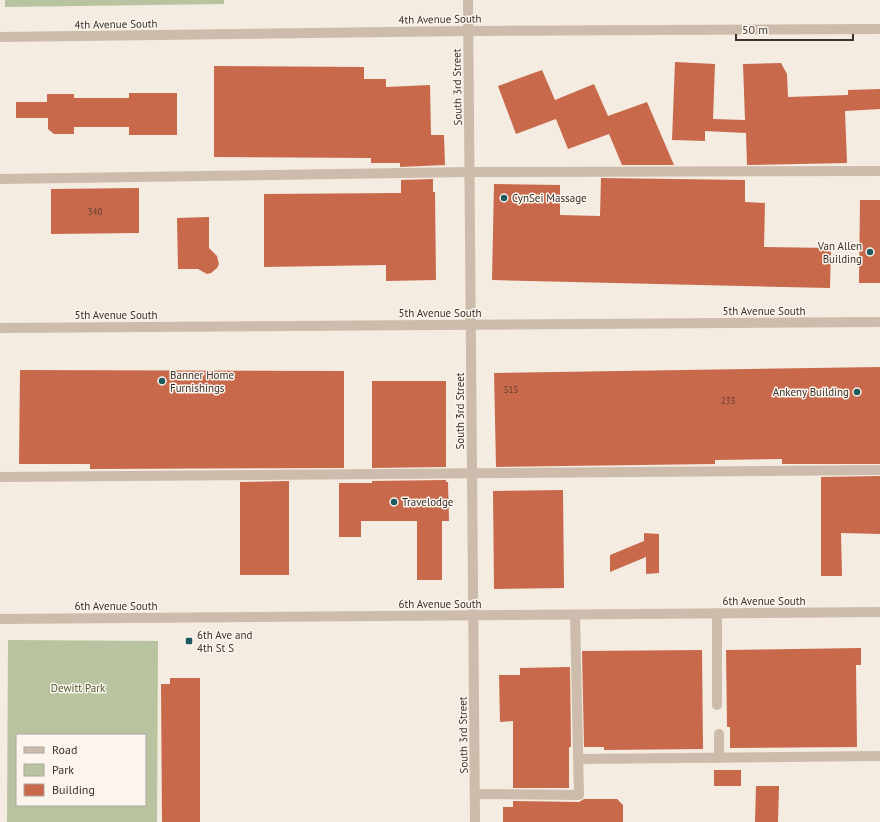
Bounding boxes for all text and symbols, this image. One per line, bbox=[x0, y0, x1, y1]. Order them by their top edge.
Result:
street label: 4th Avenue South bbox=[398, 11, 482, 27]
street label: 4th Avenue South bbox=[74, 16, 158, 32]
scale bar bbox=[736, 16, 853, 42]
text: 50 m bbox=[742, 22, 768, 37]
street label: South 3rd Street bbox=[449, 48, 465, 126]
place label: CynSei Massage bbox=[512, 191, 587, 205]
marker: CynSei Massage bbox=[499, 193, 509, 203]
house number: 340 bbox=[88, 206, 102, 217]
place label: Van Allen Building bbox=[817, 239, 862, 266]
marker: Van Allen Building bbox=[865, 247, 875, 257]
street label: 5th Avenue South bbox=[722, 304, 806, 318]
street label: 5th Avenue South bbox=[398, 306, 482, 320]
street label: 5th Avenue South bbox=[74, 308, 158, 322]
place label: Banner Home Furnishings bbox=[170, 368, 234, 395]
street label: South 3rd Street bbox=[453, 372, 467, 450]
marker: Banner Home Furnishings bbox=[157, 376, 167, 386]
house number: 515 bbox=[504, 384, 518, 395]
place label: Ankeny Building bbox=[773, 385, 849, 399]
marker: Ankeny Building bbox=[852, 387, 862, 397]
house number: 233 bbox=[721, 395, 735, 406]
place label: Travelodge bbox=[402, 495, 454, 509]
marker: Travelodge bbox=[389, 497, 399, 507]
street label: 6th Avenue South bbox=[722, 594, 806, 608]
street label: 6th Avenue South bbox=[398, 597, 482, 611]
street label: 6th Avenue South bbox=[74, 599, 158, 613]
place label: 6th Ave and 4th St S bbox=[197, 628, 253, 655]
marker: 6th Ave and 4th St S bbox=[184, 636, 194, 646]
park label: Dewitt Park bbox=[51, 681, 106, 695]
street label: South 3rd Street bbox=[455, 696, 471, 774]
legend bbox=[16, 734, 146, 806]
text: Road bbox=[52, 742, 77, 757]
text: Park bbox=[52, 762, 74, 777]
text: Building bbox=[52, 782, 95, 797]

